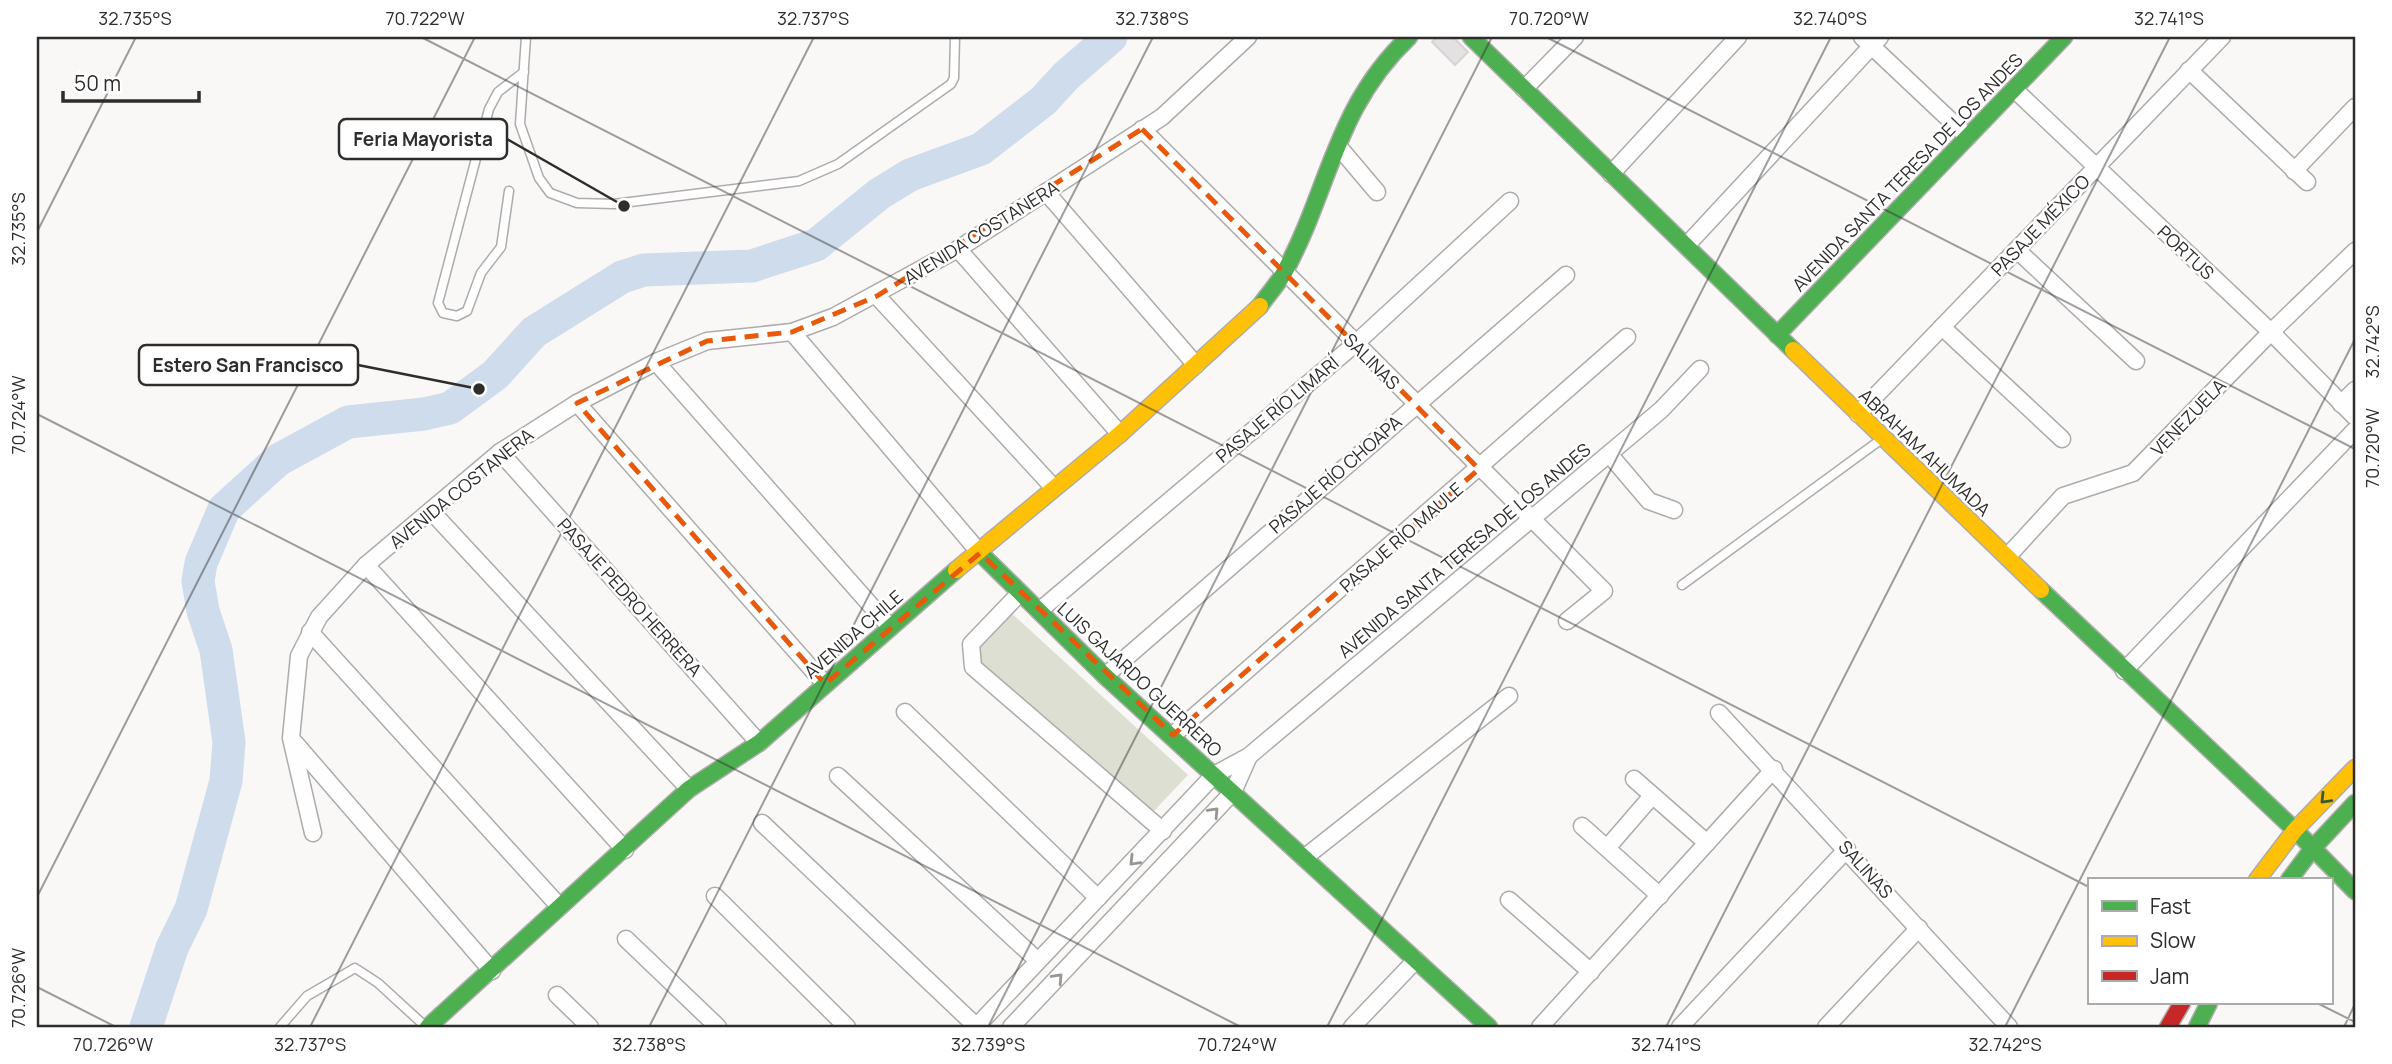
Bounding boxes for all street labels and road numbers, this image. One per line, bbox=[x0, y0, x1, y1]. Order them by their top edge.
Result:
street label: AVENIDA SANTA TERESA DE LOS ANDES bbox=[1786, 48, 2028, 296]
street label: PASAJE MÉXICO bbox=[1985, 169, 2095, 281]
street label: AVENIDA COSTANERA bbox=[899, 174, 1064, 290]
street label: PORTUS bbox=[2153, 220, 2219, 284]
street label: SALINAS bbox=[1339, 328, 1405, 394]
street label: PASAJE RÍO LIMARÍ bbox=[1211, 351, 1343, 467]
street label: VENEZUELA bbox=[2145, 373, 2231, 461]
street label: ABRAHAM AHUMADA bbox=[1854, 383, 1996, 521]
street label: PASAJE RÍO CHOAPA bbox=[1264, 409, 1407, 538]
street label: AVENIDA COSTANERA bbox=[384, 422, 538, 554]
street label: AVENIDA SANTA TERESA DE LOS ANDES bbox=[1333, 437, 1595, 663]
street label: PASAJE RÍO MAULE bbox=[1334, 477, 1468, 597]
street label: PASAJE PEDRO HERRERA bbox=[552, 513, 708, 682]
street label: AVENIDA CHILE bbox=[799, 584, 907, 684]
street label: LUIS GAJARDO GUERRERO bbox=[1053, 596, 1227, 762]
street label: SALINAS bbox=[1834, 835, 1898, 903]

